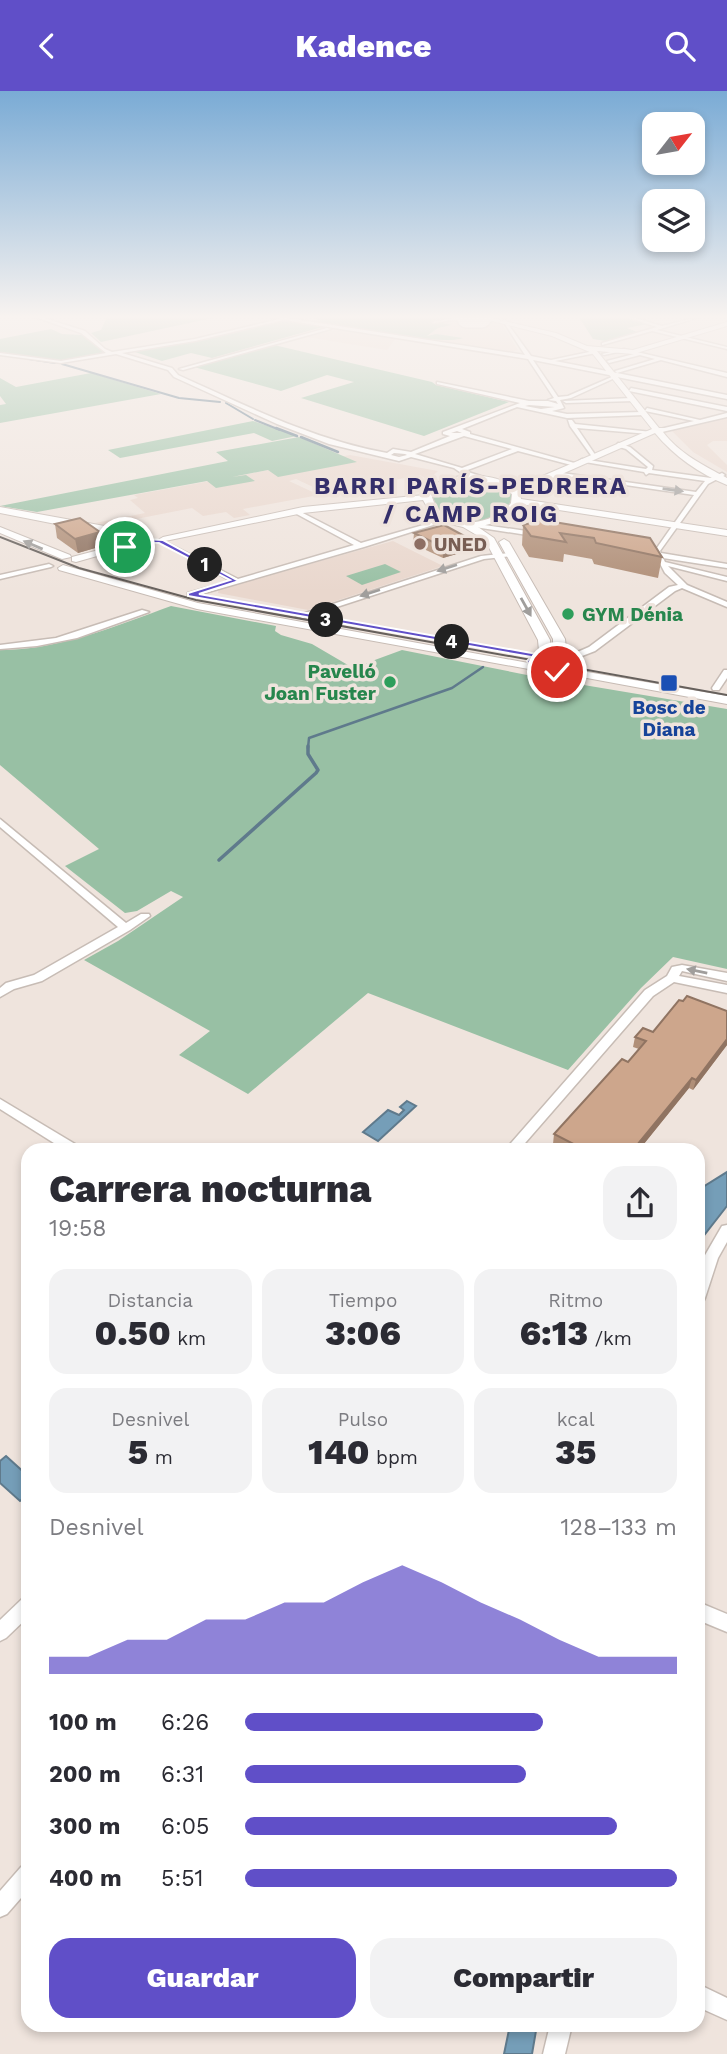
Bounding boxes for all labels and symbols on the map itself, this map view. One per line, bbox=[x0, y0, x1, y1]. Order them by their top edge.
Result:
north arrow bbox=[642, 112, 705, 175]
district label: BARRI PARÍS-PEDRERA / CAMP ROIG bbox=[314, 472, 628, 528]
one-way arrow bbox=[662, 485, 684, 496]
pin bbox=[95, 517, 155, 577]
place label: UNED bbox=[434, 533, 487, 556]
marker: UNED bbox=[412, 536, 428, 552]
one-way arrow bbox=[22, 540, 43, 551]
pin: 1 bbox=[188, 547, 222, 582]
one-way arrow bbox=[436, 564, 457, 574]
one-way arrow bbox=[359, 589, 380, 599]
one-way arrow bbox=[520, 597, 532, 616]
pin: 3 bbox=[308, 603, 344, 637]
place label: GYM Dénia bbox=[582, 603, 683, 626]
marker: GYM Dénia bbox=[560, 606, 576, 622]
pin: 4 bbox=[434, 625, 470, 659]
pin bbox=[527, 642, 587, 702]
place label: Pavelló Joan Fuster bbox=[264, 660, 377, 705]
marker: Bosc de Diana bbox=[659, 673, 679, 693]
marker: Pavelló Joan Fuster bbox=[382, 674, 398, 690]
place label: Bosc de Diana bbox=[632, 696, 706, 741]
one-way arrow bbox=[686, 965, 708, 976]

